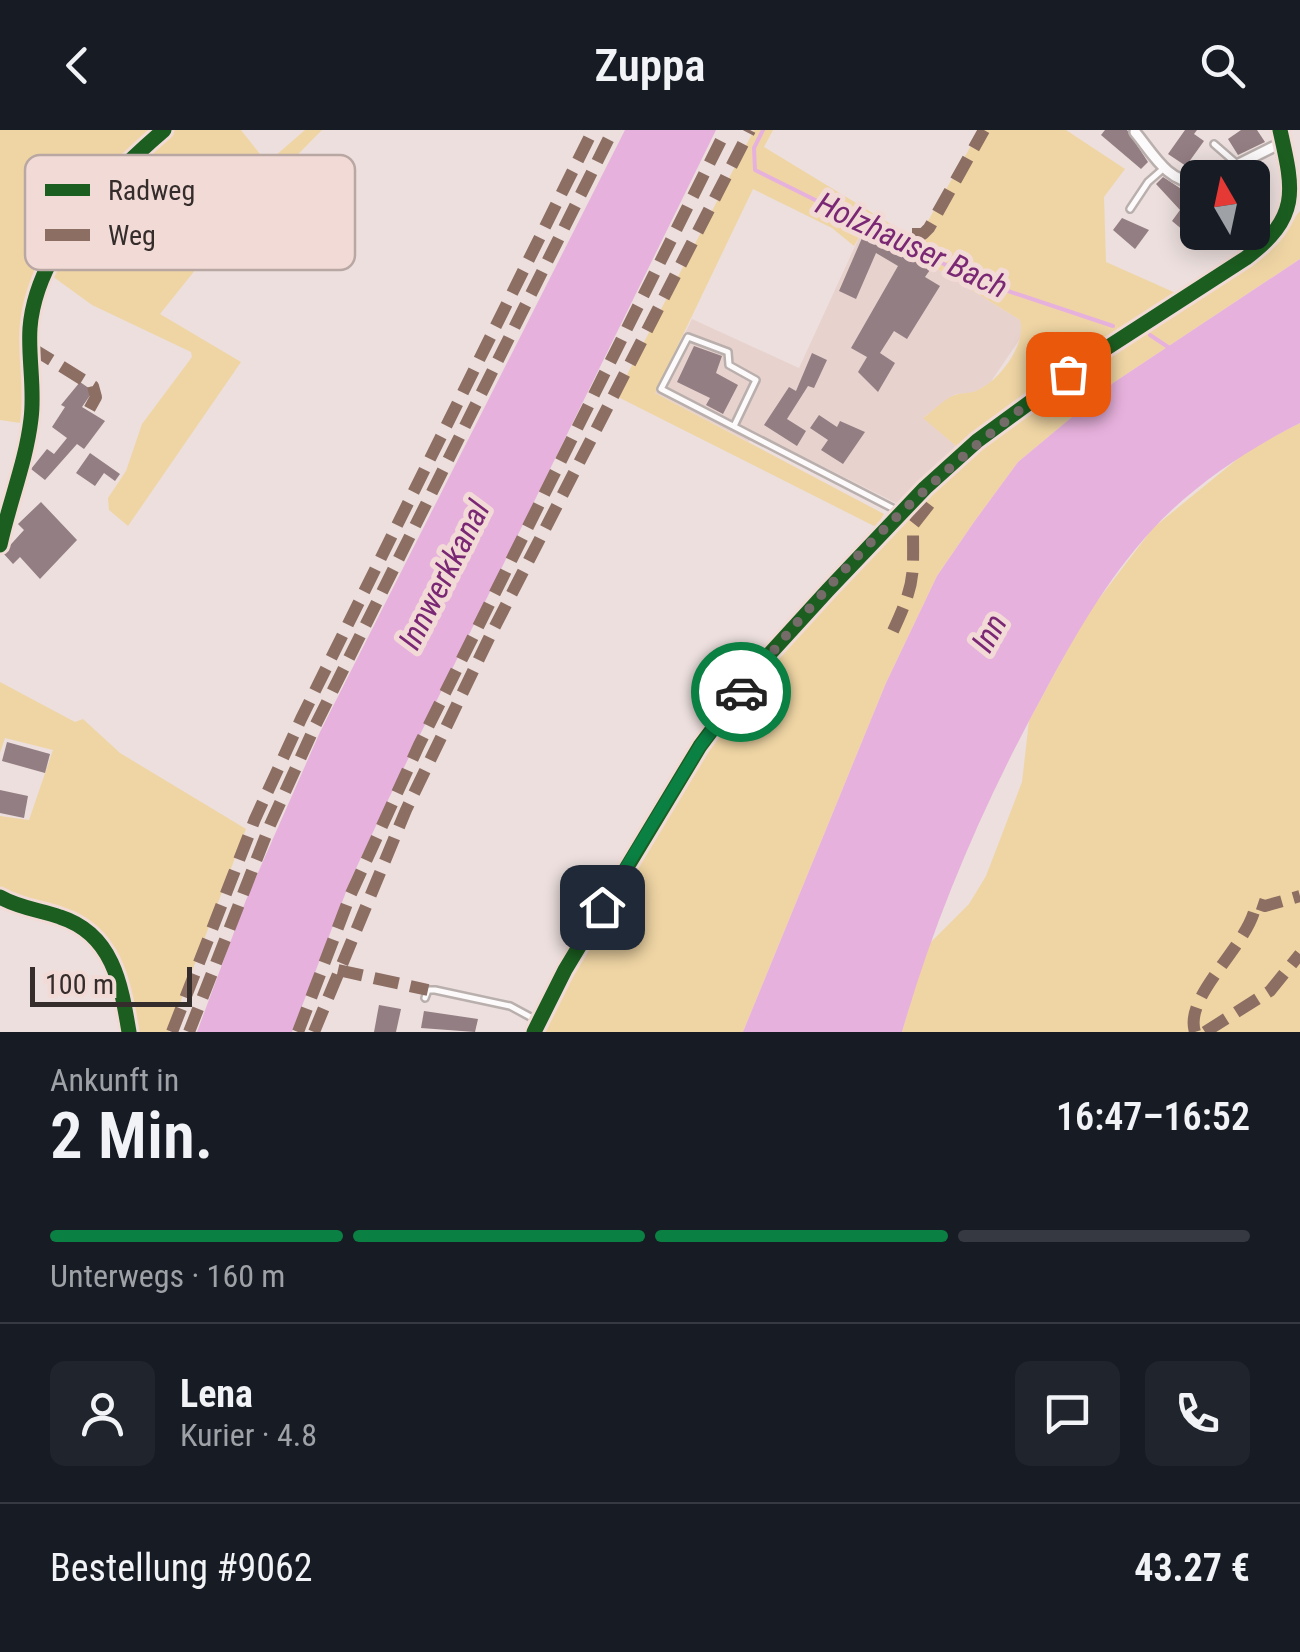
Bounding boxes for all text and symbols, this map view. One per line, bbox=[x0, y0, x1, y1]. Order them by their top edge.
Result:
icon: back bbox=[50, 38, 105, 93]
icon: search bbox=[1195, 38, 1250, 93]
text: Zuppa bbox=[594, 39, 706, 92]
legend bbox=[25, 155, 355, 270]
north arrow bbox=[1180, 160, 1270, 250]
map controls bbox=[1180, 160, 1270, 250]
text: Radweg bbox=[108, 174, 195, 207]
water label: Holzhauser Bach bbox=[810, 184, 1014, 306]
text: Weg bbox=[108, 219, 156, 252]
pin bbox=[1026, 332, 1111, 417]
icon: bag bbox=[1041, 347, 1096, 402]
water label: Innwerkkanal bbox=[390, 493, 498, 656]
water label: Inn bbox=[963, 607, 1015, 659]
courier bbox=[691, 642, 791, 742]
icon: car bbox=[714, 665, 769, 720]
pin bbox=[560, 865, 645, 950]
icon: home bbox=[575, 880, 630, 935]
scale bar bbox=[30, 962, 192, 1006]
text: 100 m bbox=[45, 968, 114, 1001]
text: Ankunft in bbox=[50, 1061, 179, 1099]
text: 16:47–16:52 bbox=[1056, 1095, 1250, 1139]
text: 2 Min. bbox=[50, 1098, 213, 1174]
text: Unterwegs · 160 m bbox=[50, 1257, 285, 1295]
button: person bbox=[50, 1361, 155, 1466]
button: chat bbox=[1015, 1361, 1120, 1466]
button: phone bbox=[1145, 1361, 1250, 1466]
text: Lena bbox=[180, 1372, 253, 1416]
text: Kurier · 4.8 bbox=[180, 1416, 317, 1454]
text: Bestellung #9062 bbox=[50, 1546, 312, 1590]
text: 43.27 € bbox=[1134, 1546, 1250, 1590]

